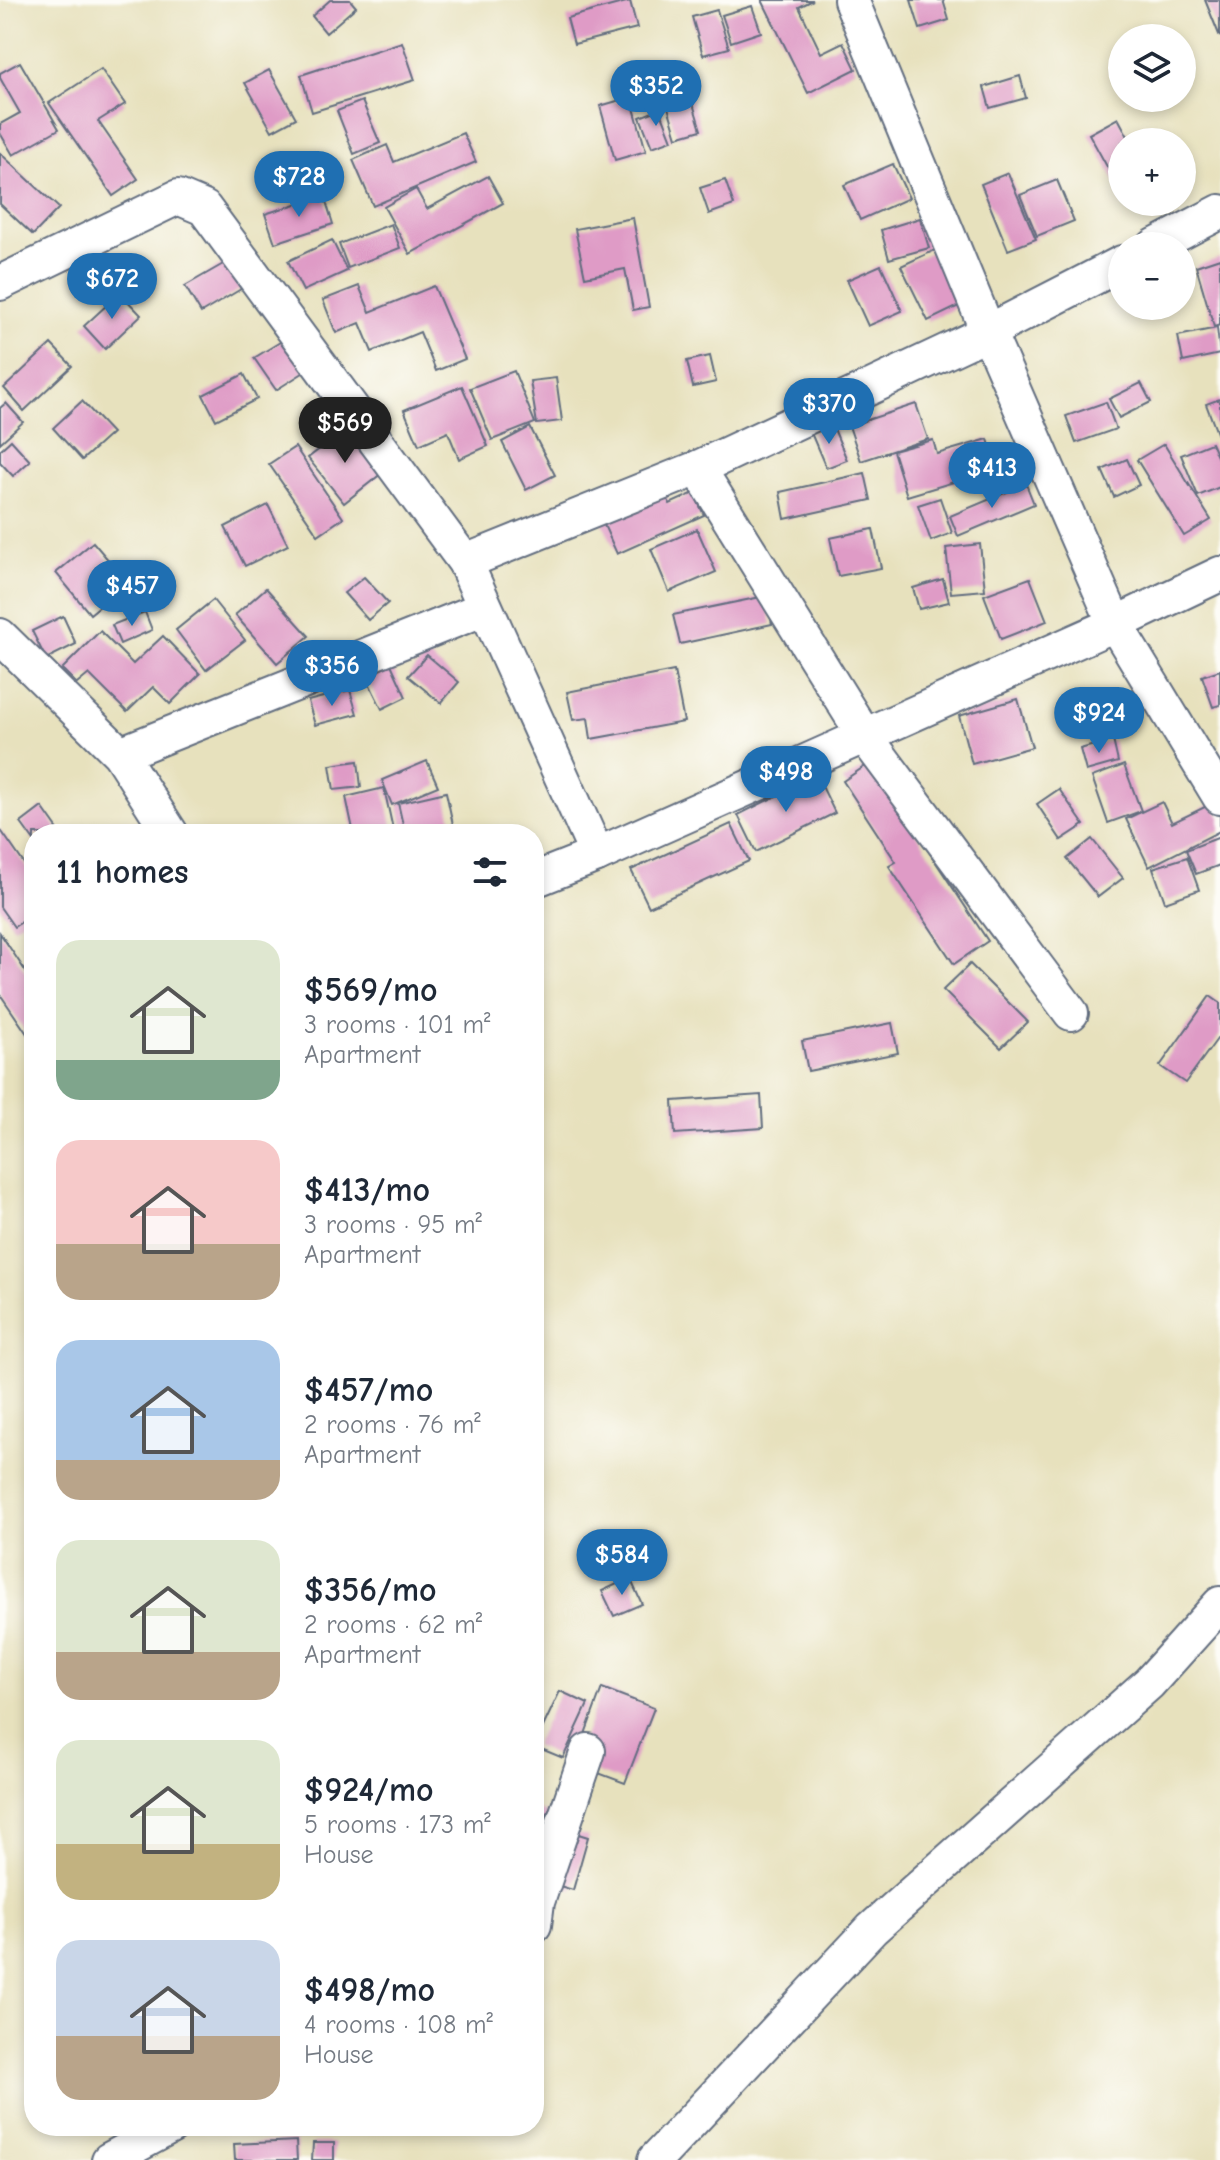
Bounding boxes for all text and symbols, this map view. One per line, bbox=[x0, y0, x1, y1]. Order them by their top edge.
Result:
map controls bbox=[1108, 24, 1196, 320]
button: layers bbox=[1108, 24, 1196, 112]
pin: $352 bbox=[609, 60, 703, 128]
text: $352 bbox=[628, 71, 684, 101]
button: + bbox=[1108, 128, 1196, 216]
pin: $728 bbox=[252, 151, 346, 219]
text: $728 bbox=[272, 162, 326, 192]
button: − bbox=[1108, 232, 1196, 320]
pin: $672 bbox=[65, 253, 159, 321]
text: $672 bbox=[85, 264, 139, 294]
pin: $370 bbox=[782, 378, 876, 446]
text: $370 bbox=[801, 389, 857, 419]
pin: $569 bbox=[298, 397, 392, 465]
text: $569 bbox=[317, 408, 373, 438]
pin: $413 bbox=[945, 442, 1039, 510]
text: $413 bbox=[967, 453, 1017, 483]
pin: $457 bbox=[85, 560, 179, 628]
text: $457 bbox=[105, 571, 159, 601]
pin: $356 bbox=[285, 640, 379, 708]
text: $356 bbox=[304, 651, 360, 681]
pin: $924 bbox=[1052, 687, 1146, 755]
text: $924 bbox=[1072, 698, 1126, 728]
pin: $498 bbox=[739, 746, 833, 814]
text: $498 bbox=[759, 757, 813, 787]
icon: filters bbox=[468, 850, 512, 894]
text: 11 homes bbox=[56, 852, 189, 892]
text: $569/mo bbox=[304, 970, 438, 1010]
icon: home bbox=[120, 972, 216, 1068]
text: 3 rooms · 101 m² bbox=[304, 1010, 491, 1040]
text: Apartment bbox=[304, 1040, 420, 1070]
text: $413/mo bbox=[304, 1170, 430, 1210]
icon: home bbox=[120, 1172, 216, 1268]
text: 3 rooms · 95 m² bbox=[304, 1210, 482, 1240]
text: Apartment bbox=[304, 1240, 420, 1270]
text: $457/mo bbox=[304, 1370, 433, 1410]
icon: home bbox=[120, 1372, 216, 1468]
text: 2 rooms · 76 m² bbox=[304, 1410, 481, 1440]
text: Apartment bbox=[304, 1440, 420, 1470]
pin: $584 bbox=[575, 1529, 669, 1597]
text: $584 bbox=[595, 1540, 649, 1570]
text: $356/mo bbox=[304, 1570, 437, 1610]
icon: home bbox=[120, 1572, 216, 1668]
text: 2 rooms · 62 m² bbox=[304, 1610, 482, 1640]
text: Apartment bbox=[304, 1640, 420, 1670]
text: $924/mo bbox=[304, 1770, 434, 1810]
icon: home bbox=[120, 1772, 216, 1868]
text: 5 rooms · 173 m² bbox=[304, 1810, 491, 1840]
text: House bbox=[304, 1840, 374, 1870]
text: $498/mo bbox=[304, 1970, 435, 2010]
icon: home bbox=[120, 1972, 216, 2068]
text: 4 rooms · 108 m² bbox=[304, 2010, 493, 2040]
text: House bbox=[304, 2040, 374, 2070]

